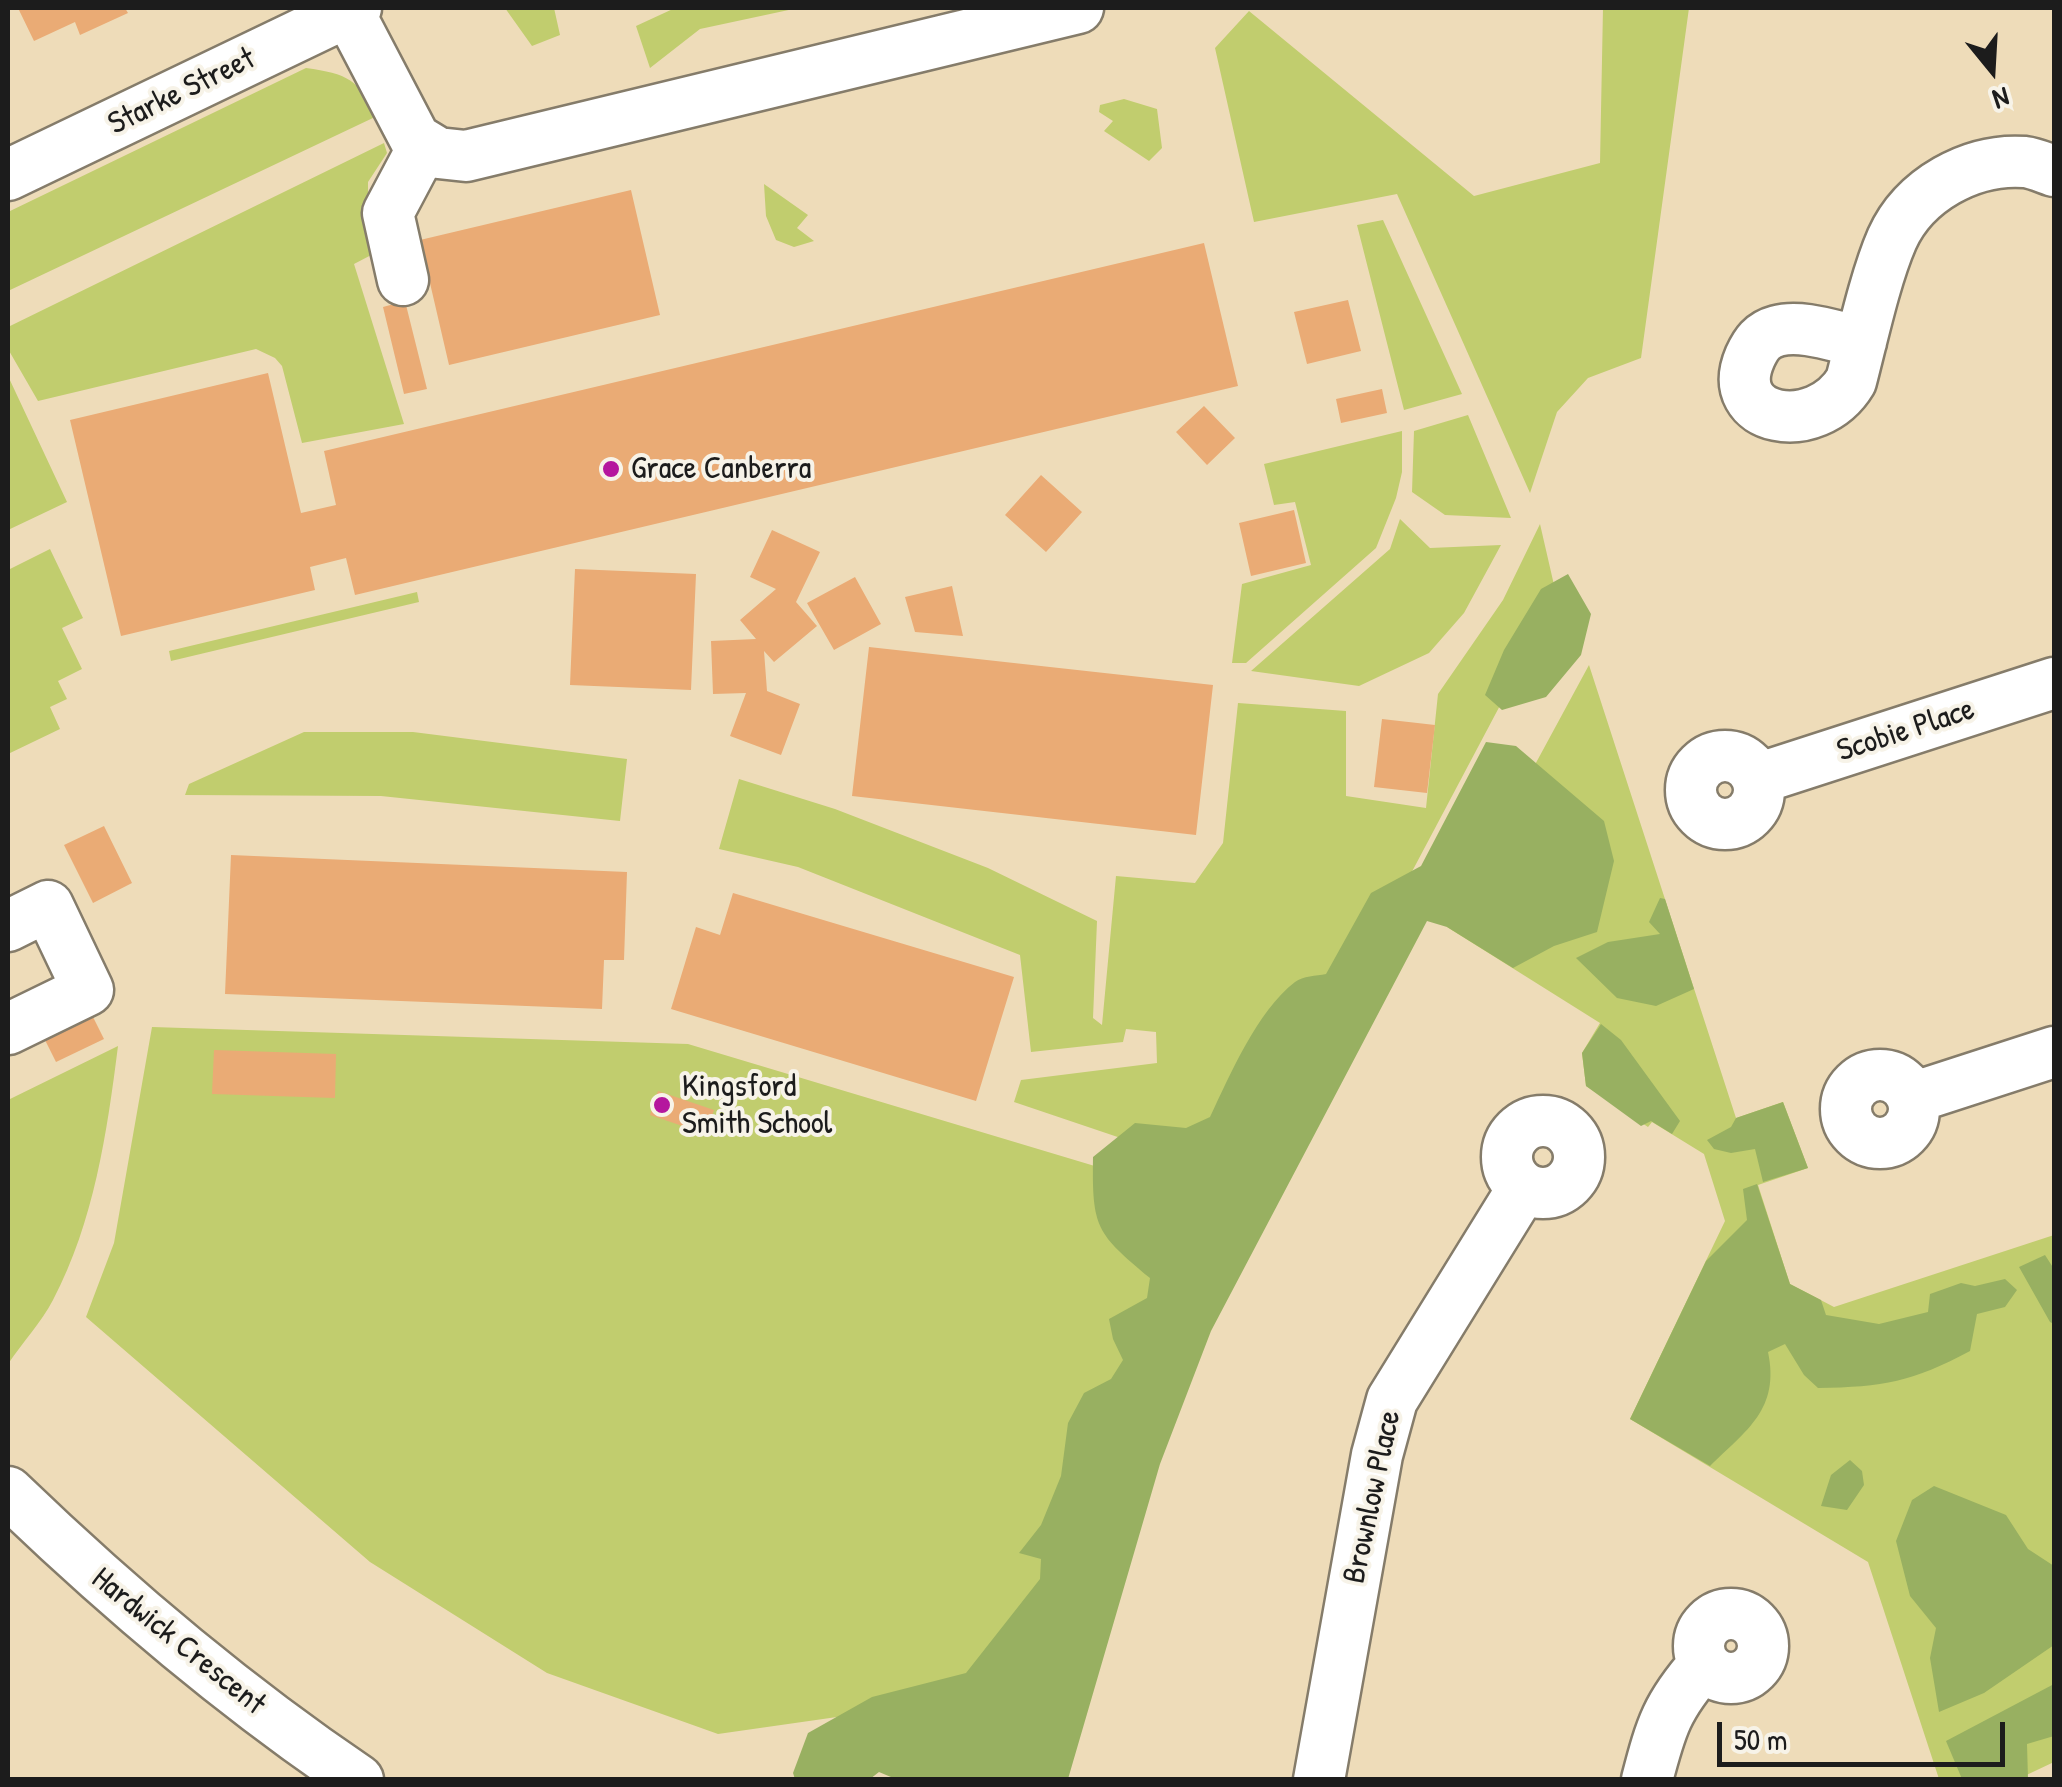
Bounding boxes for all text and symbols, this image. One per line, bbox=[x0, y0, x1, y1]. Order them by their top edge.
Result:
north arrow bbox=[1942, 20, 2042, 120]
street label: Starke Street bbox=[102, 40, 262, 144]
text: N bbox=[1988, 78, 2014, 119]
place label: Grace Canberra bbox=[631, 450, 811, 488]
marker: Grace Canberra bbox=[600, 458, 622, 480]
street label: Scobie Place bbox=[1833, 691, 1979, 771]
place label: Kingsford Smith School bbox=[682, 1068, 832, 1143]
marker: Kingsford Smith School bbox=[651, 1094, 673, 1116]
street label: Brownlow Place bbox=[1336, 1407, 1410, 1587]
street label: Hardwick Crescent bbox=[83, 1560, 273, 1724]
scale bar bbox=[1722, 1702, 2010, 1764]
text: 50 m bbox=[1734, 1719, 1787, 1759]

